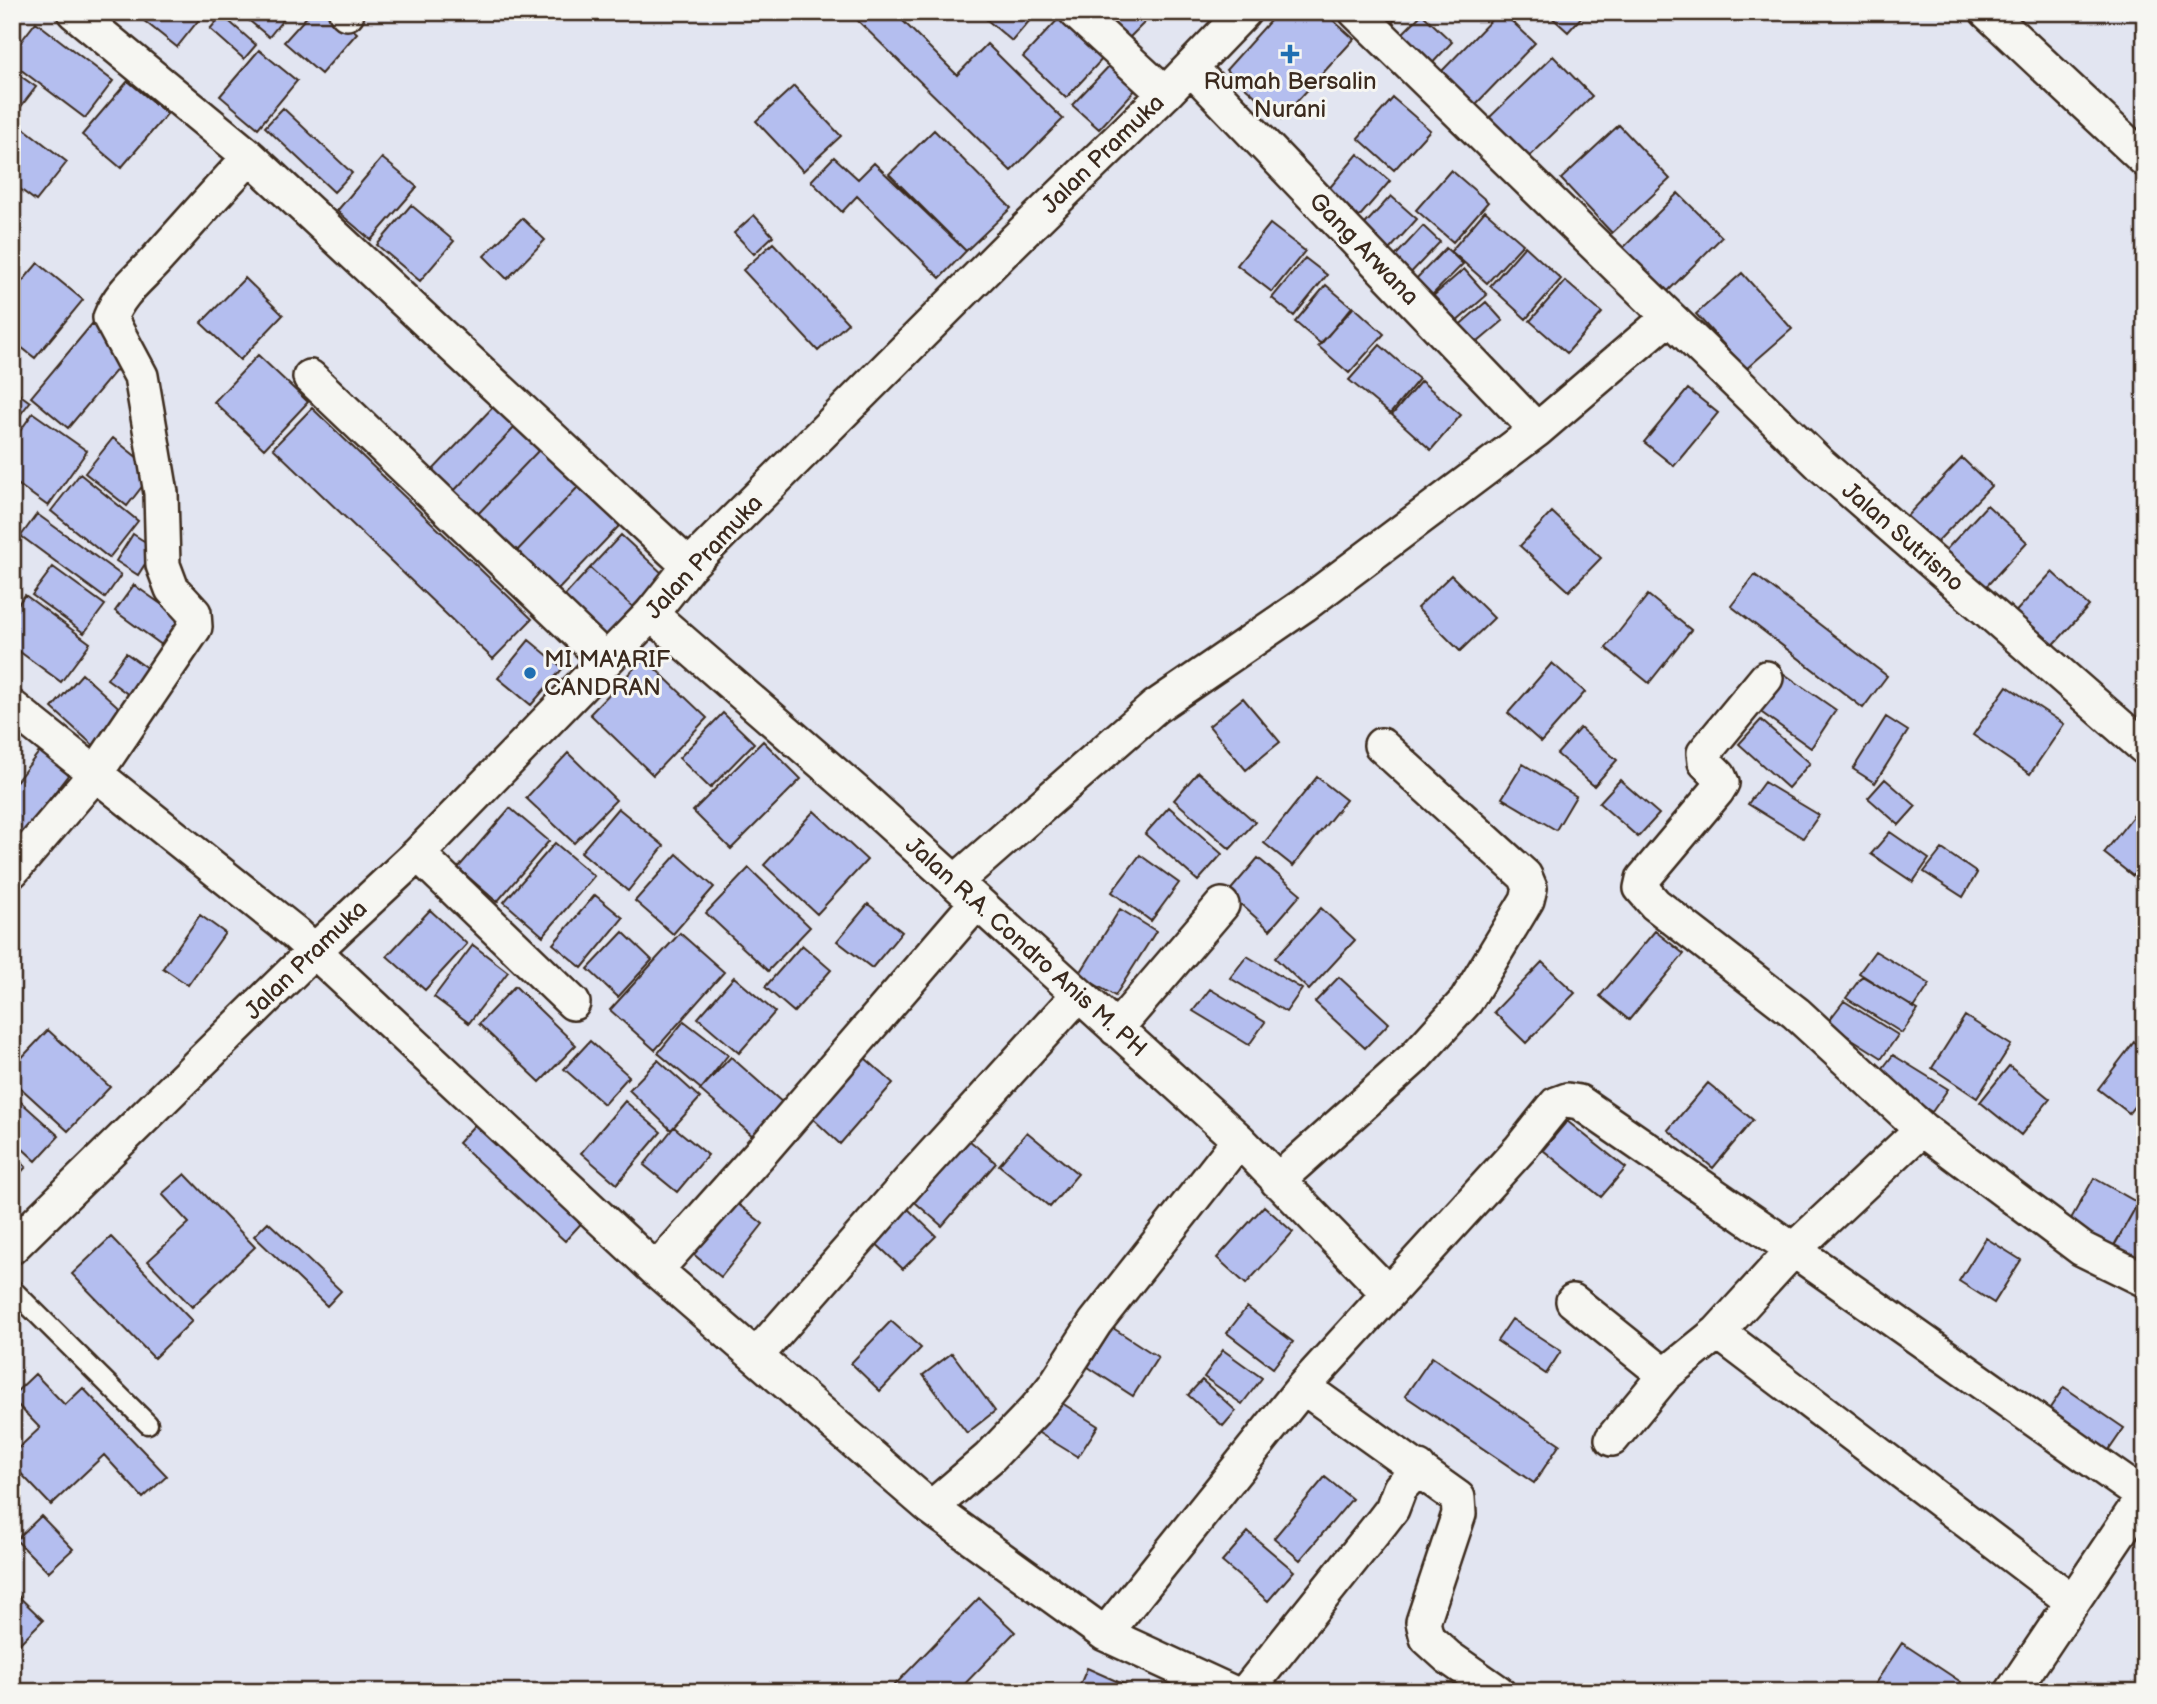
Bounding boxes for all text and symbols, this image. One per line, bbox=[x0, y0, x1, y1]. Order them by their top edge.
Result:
marker: Rumah Bersalin Nurani bbox=[1280, 44, 1300, 64]
place label: Rumah Bersalin Nurani bbox=[1204, 67, 1376, 124]
street label: Jalan Pramuka bbox=[1036, 88, 1170, 220]
street label: Gang Arwana bbox=[1303, 187, 1425, 311]
street label: Jalan Sutrisno bbox=[1836, 476, 1970, 598]
street label: Jalan Pramuka bbox=[639, 489, 769, 625]
place label: MI MA'ARIF CANDRAN bbox=[544, 645, 671, 702]
marker: MI MA'ARIF CANDRAN bbox=[522, 665, 538, 681]
street label: Jalan R.A. Condro Anis M. PH bbox=[899, 831, 1153, 1063]
street label: Jalan Pramuka bbox=[239, 894, 373, 1026]

